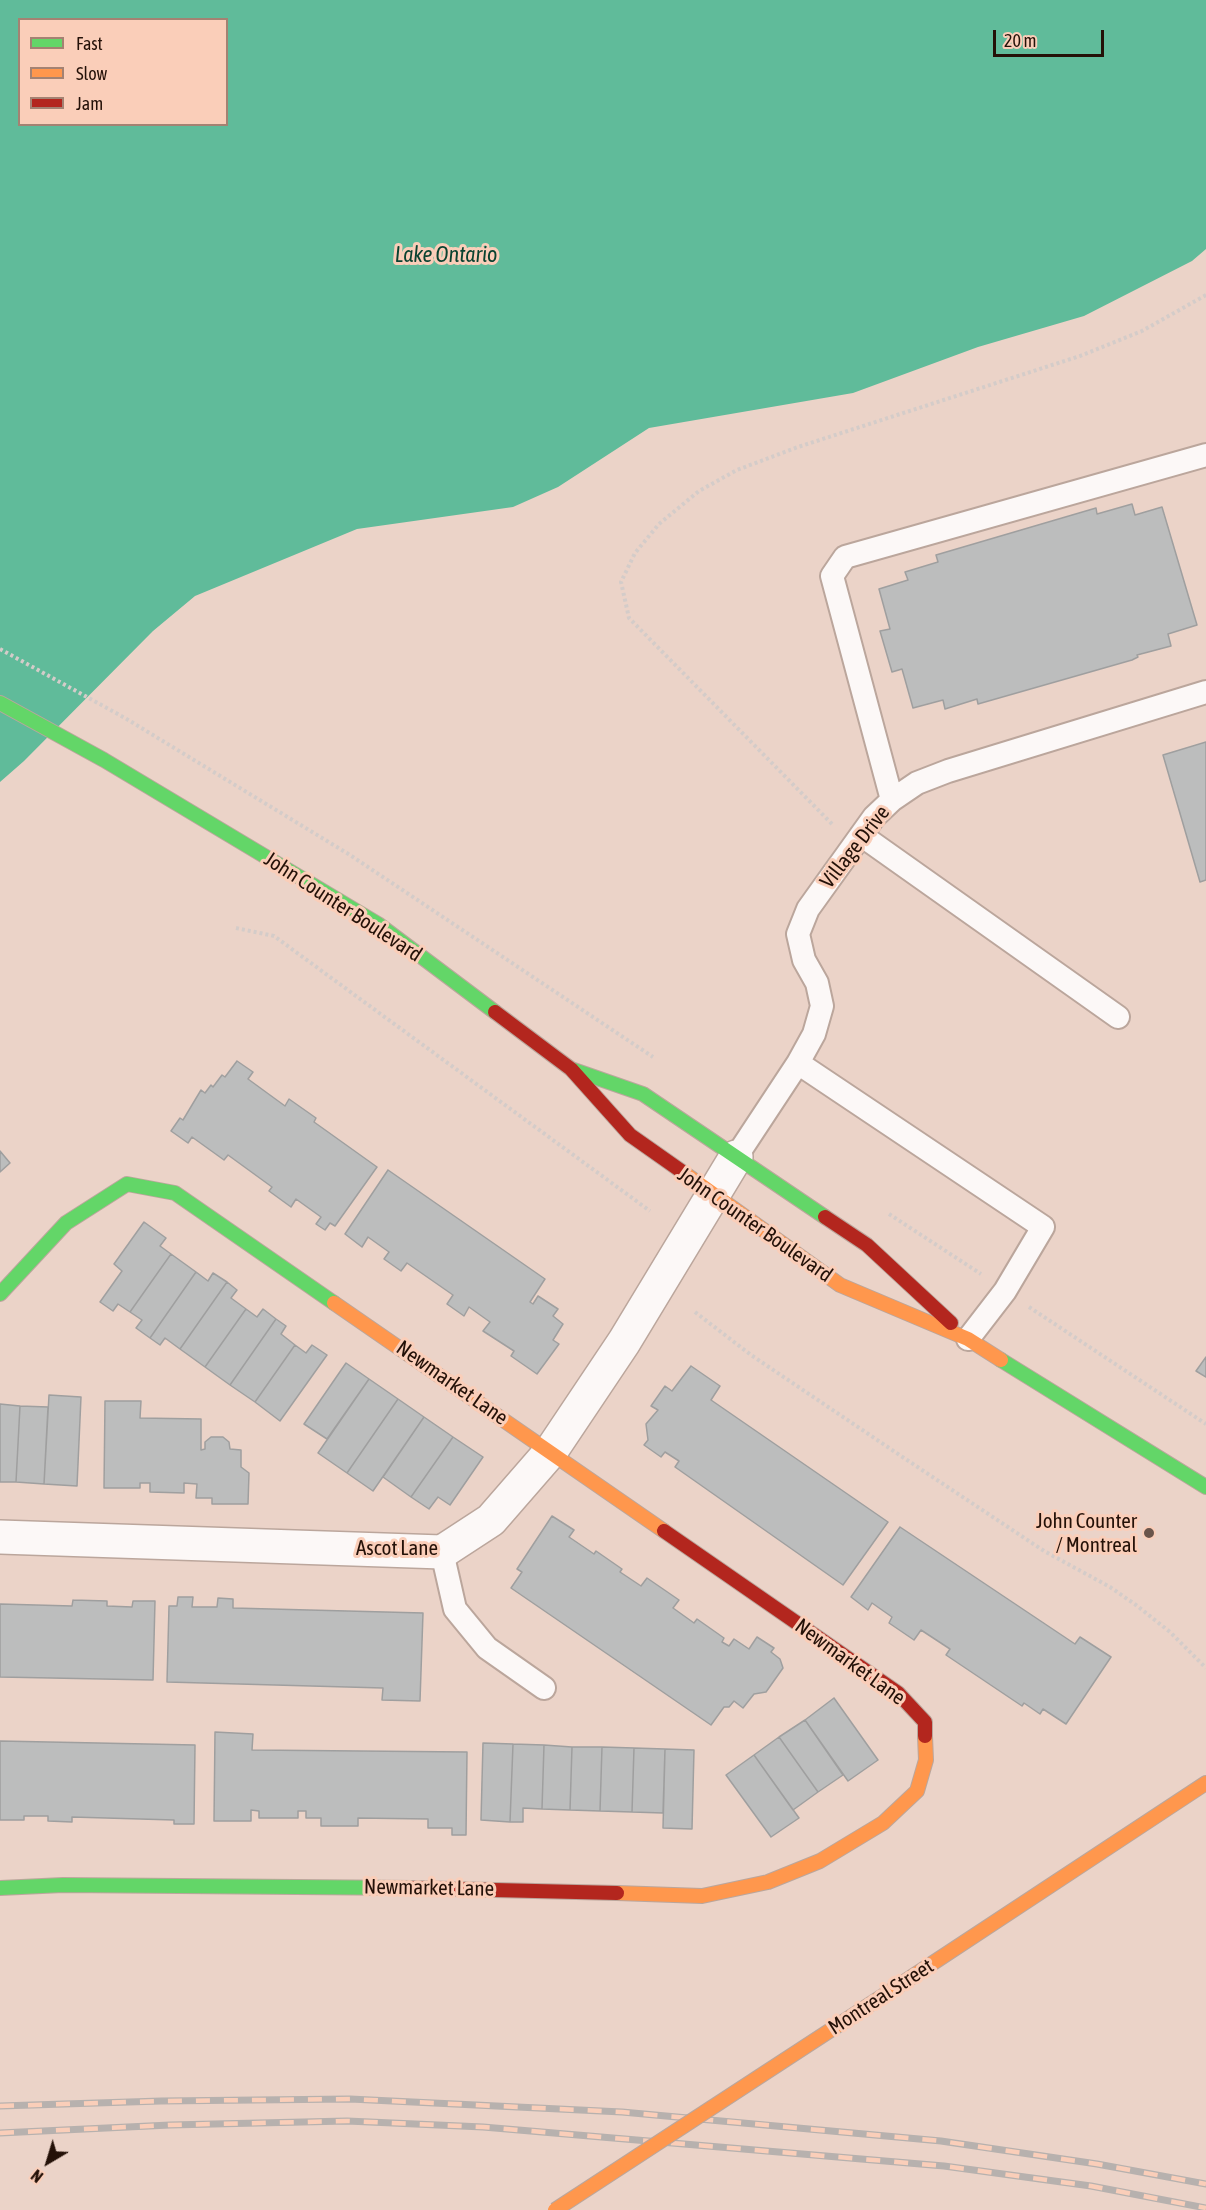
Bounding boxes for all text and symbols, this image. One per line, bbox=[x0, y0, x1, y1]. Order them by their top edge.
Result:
legend bbox=[18, 18, 228, 126]
scale bar bbox=[996, 18, 1107, 56]
text: 20 m bbox=[1004, 30, 1036, 51]
text: Fast bbox=[76, 33, 103, 54]
text: Slow bbox=[76, 63, 107, 84]
text: Jam bbox=[76, 93, 103, 114]
water label: Lake Ontario bbox=[395, 242, 497, 268]
street label: Village Drive bbox=[815, 801, 895, 893]
street label: John Counter Boulevard bbox=[259, 847, 427, 967]
street label: John Counter Boulevard bbox=[673, 1162, 837, 1288]
street label: Newmarket Lane bbox=[391, 1335, 513, 1431]
place label: John Counter / Montreal bbox=[1036, 1508, 1137, 1558]
marker: John Counter / Montreal bbox=[1142, 1526, 1156, 1540]
street label: Ascot Lane bbox=[356, 1535, 438, 1561]
street label: Newmarket Lane bbox=[790, 1614, 910, 1710]
street label: Newmarket Lane bbox=[364, 1874, 494, 1902]
street label: Montreal Street bbox=[824, 1954, 938, 2040]
north arrow bbox=[18, 2132, 78, 2192]
text: N bbox=[28, 2166, 46, 2186]

